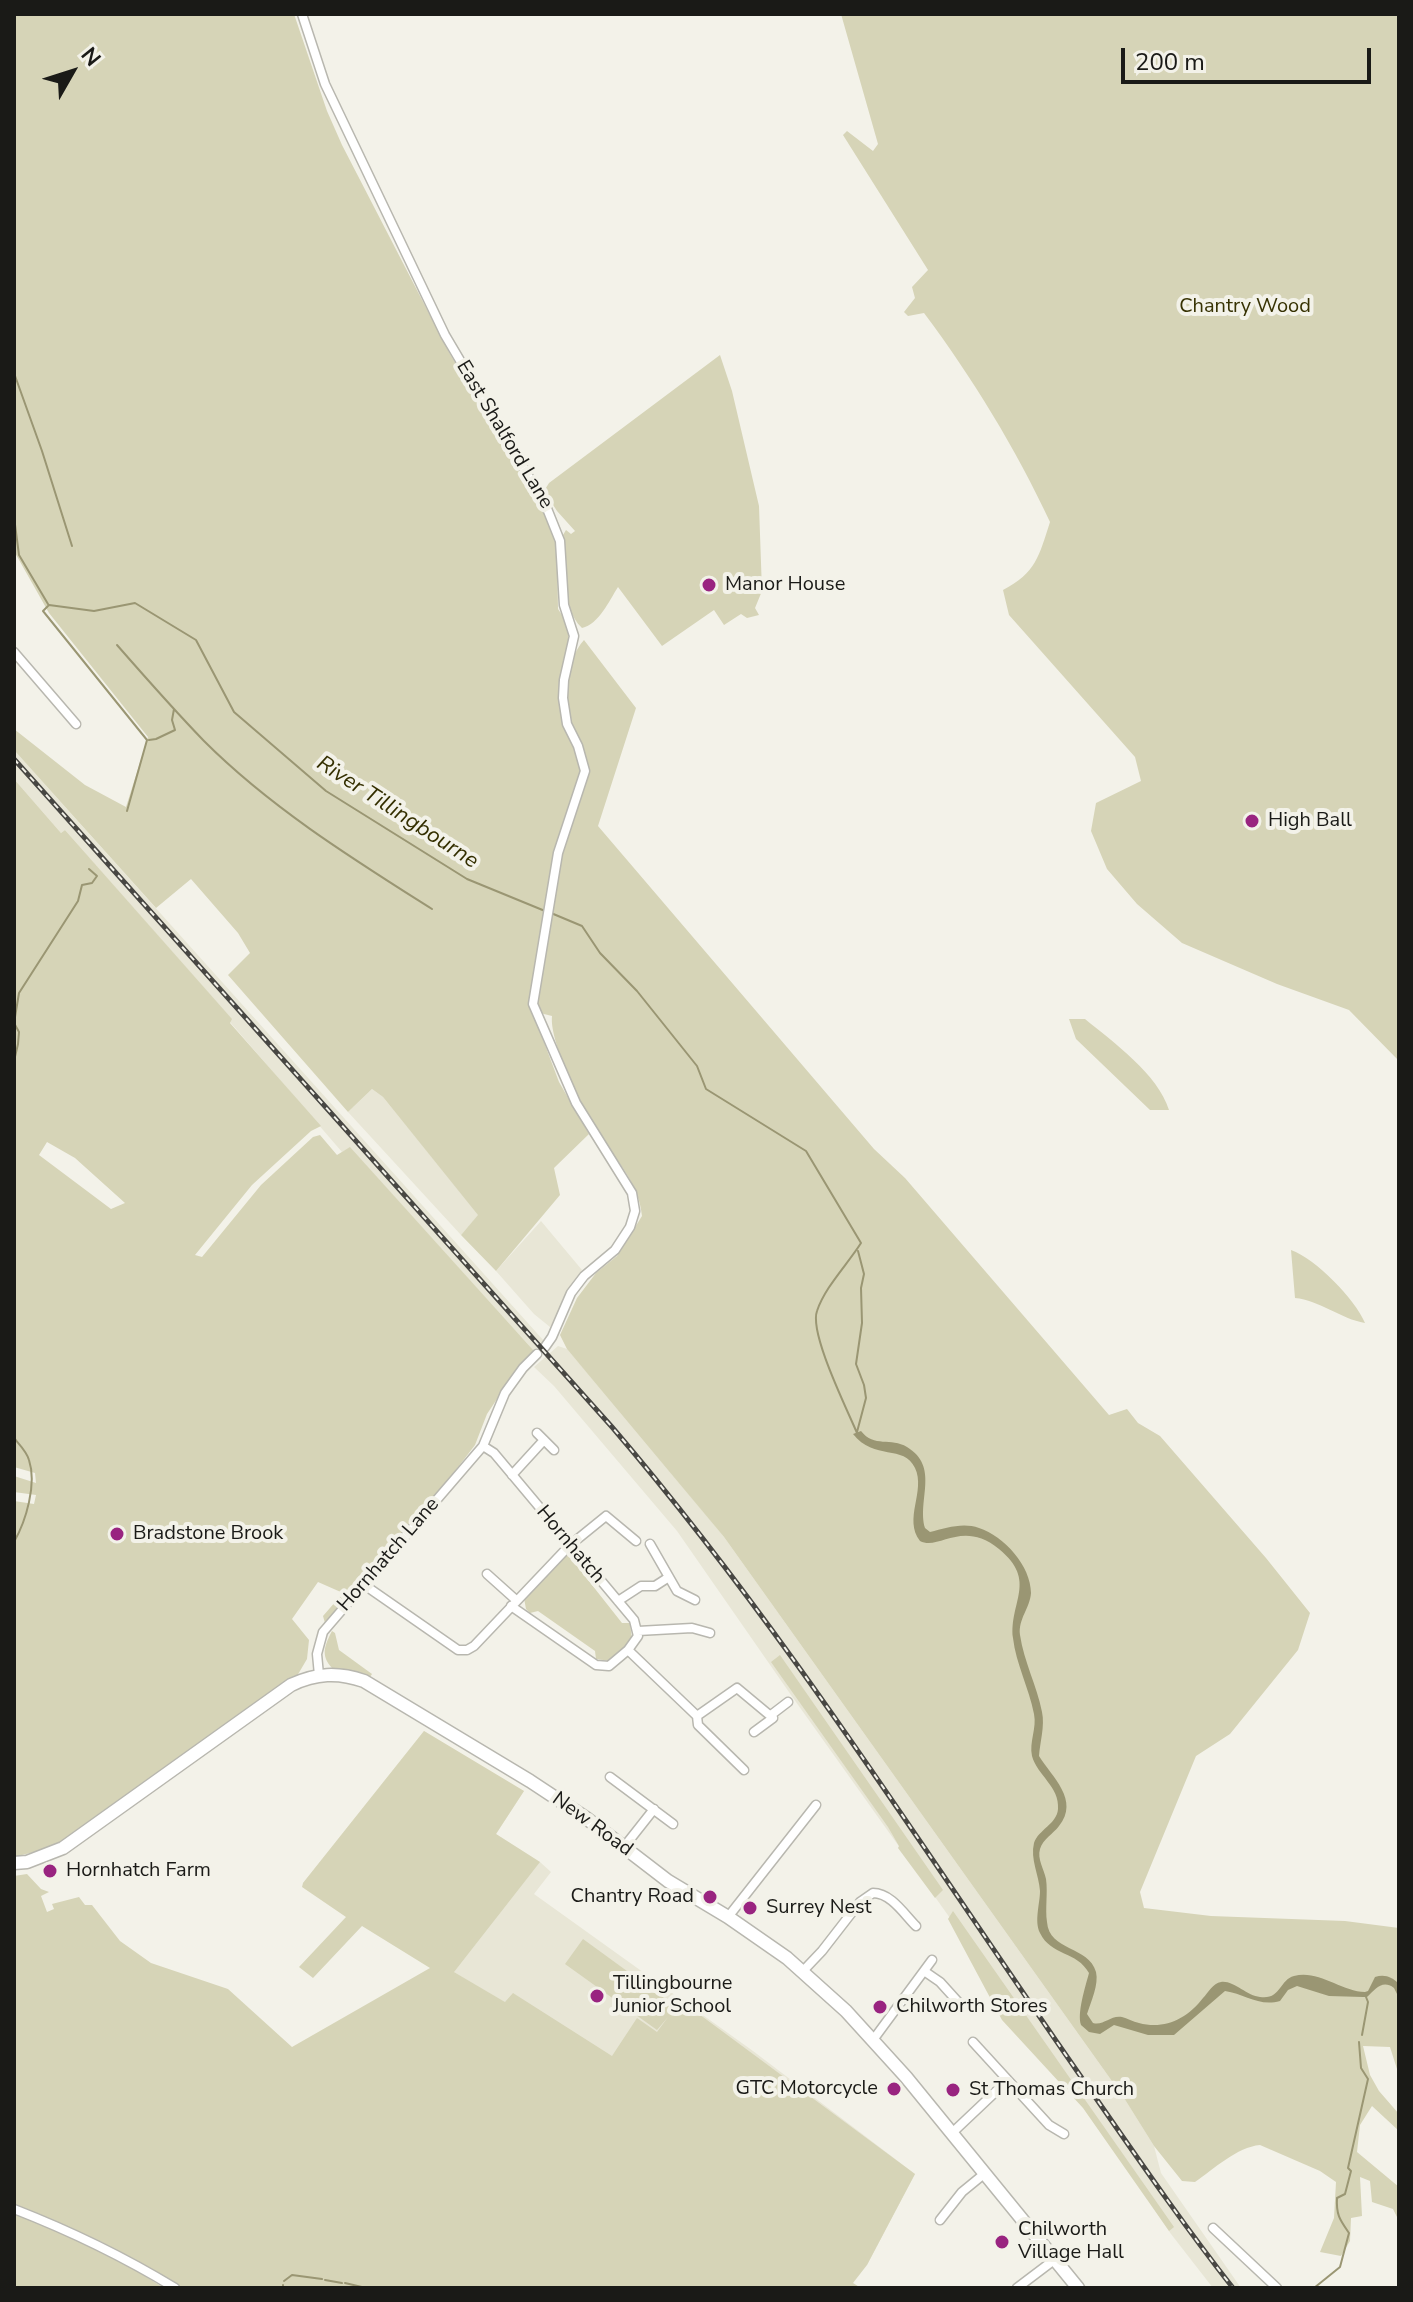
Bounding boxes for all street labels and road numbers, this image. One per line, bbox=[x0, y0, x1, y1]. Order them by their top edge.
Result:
street label: East Shalford Lane bbox=[450, 357, 558, 513]
street label: Hornhatch Lane bbox=[333, 1493, 445, 1617]
street label: Hornhatch bbox=[530, 1501, 610, 1589]
street label: New Road bbox=[547, 1788, 637, 1862]

